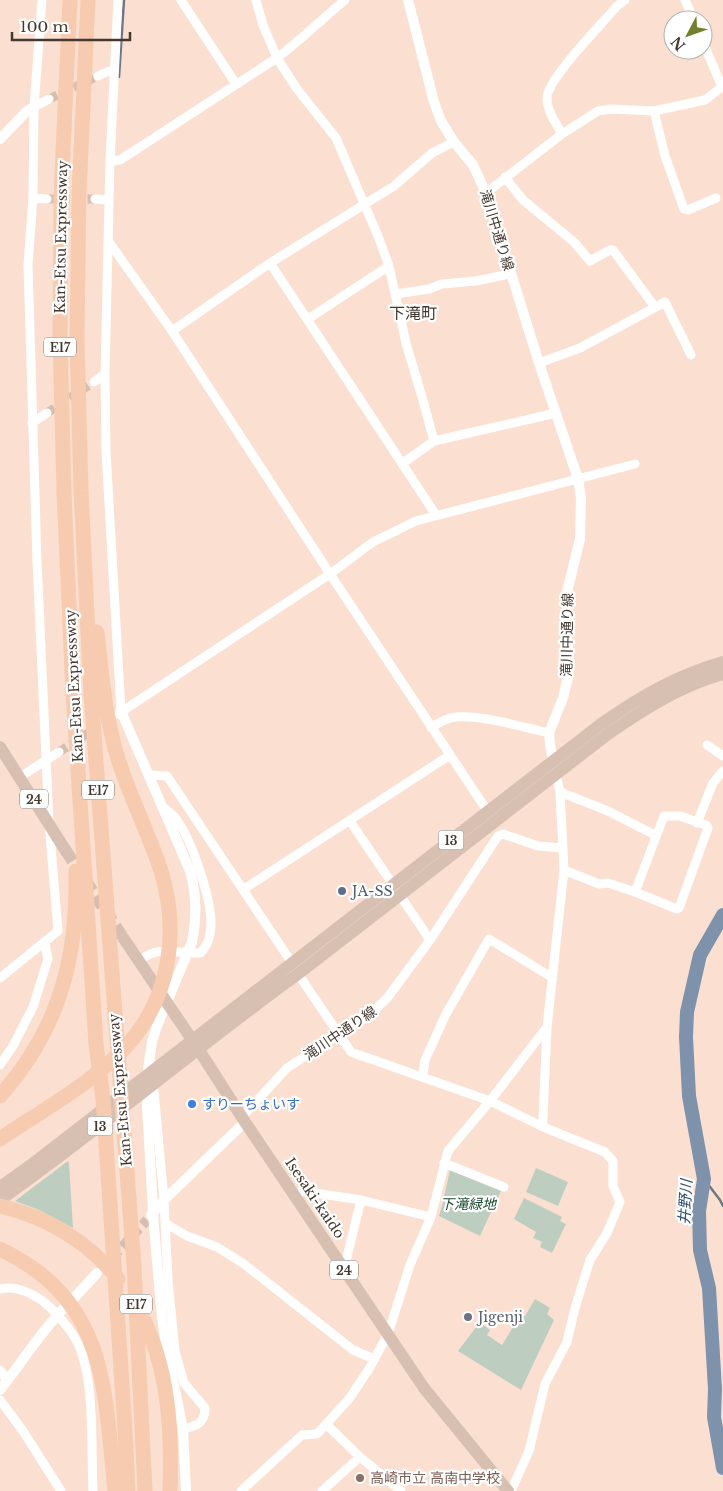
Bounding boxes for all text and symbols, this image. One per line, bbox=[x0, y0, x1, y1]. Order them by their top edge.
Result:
scale bar bbox=[12, 10, 130, 42]
north arrow bbox=[663, 10, 713, 60]
text: 100 m bbox=[20, 17, 69, 36]
text: N bbox=[667, 33, 689, 54]
street label: Kan-Etsu Expressway bbox=[51, 160, 71, 314]
street label: 滝川中通り線 bbox=[476, 187, 518, 273]
district label: 下滝町 bbox=[389, 303, 437, 323]
road number: E17 bbox=[44, 338, 76, 357]
street label: 滝川中通り線 bbox=[557, 593, 577, 677]
street label: Kan-Etsu Expressway bbox=[61, 609, 87, 763]
road number: E17 bbox=[82, 780, 114, 800]
road number: 24 bbox=[20, 790, 48, 809]
road number: 13 bbox=[438, 830, 464, 850]
place label: JA-SS bbox=[350, 882, 392, 900]
marker: JA-SS bbox=[336, 885, 348, 897]
street label: 滝川中通り線 bbox=[300, 1002, 380, 1064]
street label: Kan-Etsu Expressway bbox=[104, 1013, 136, 1167]
place label: すりーちょいす bbox=[202, 1095, 300, 1113]
marker: すりーちょいす bbox=[186, 1098, 198, 1110]
road number: 13 bbox=[88, 1116, 112, 1136]
street label: Isesaki-kaido bbox=[281, 1154, 349, 1242]
water label: 井野川 bbox=[674, 1177, 696, 1225]
park label: 下滝緑地 bbox=[440, 1195, 498, 1213]
road number: 24 bbox=[330, 1260, 358, 1280]
road number: E17 bbox=[120, 1295, 152, 1314]
place label: Jigenji bbox=[476, 1308, 523, 1326]
marker: Jigenji bbox=[462, 1311, 474, 1323]
place label: 高崎市立 高南中学校 bbox=[370, 1469, 500, 1487]
marker: 高崎市立 高南中学校 bbox=[354, 1472, 366, 1484]

